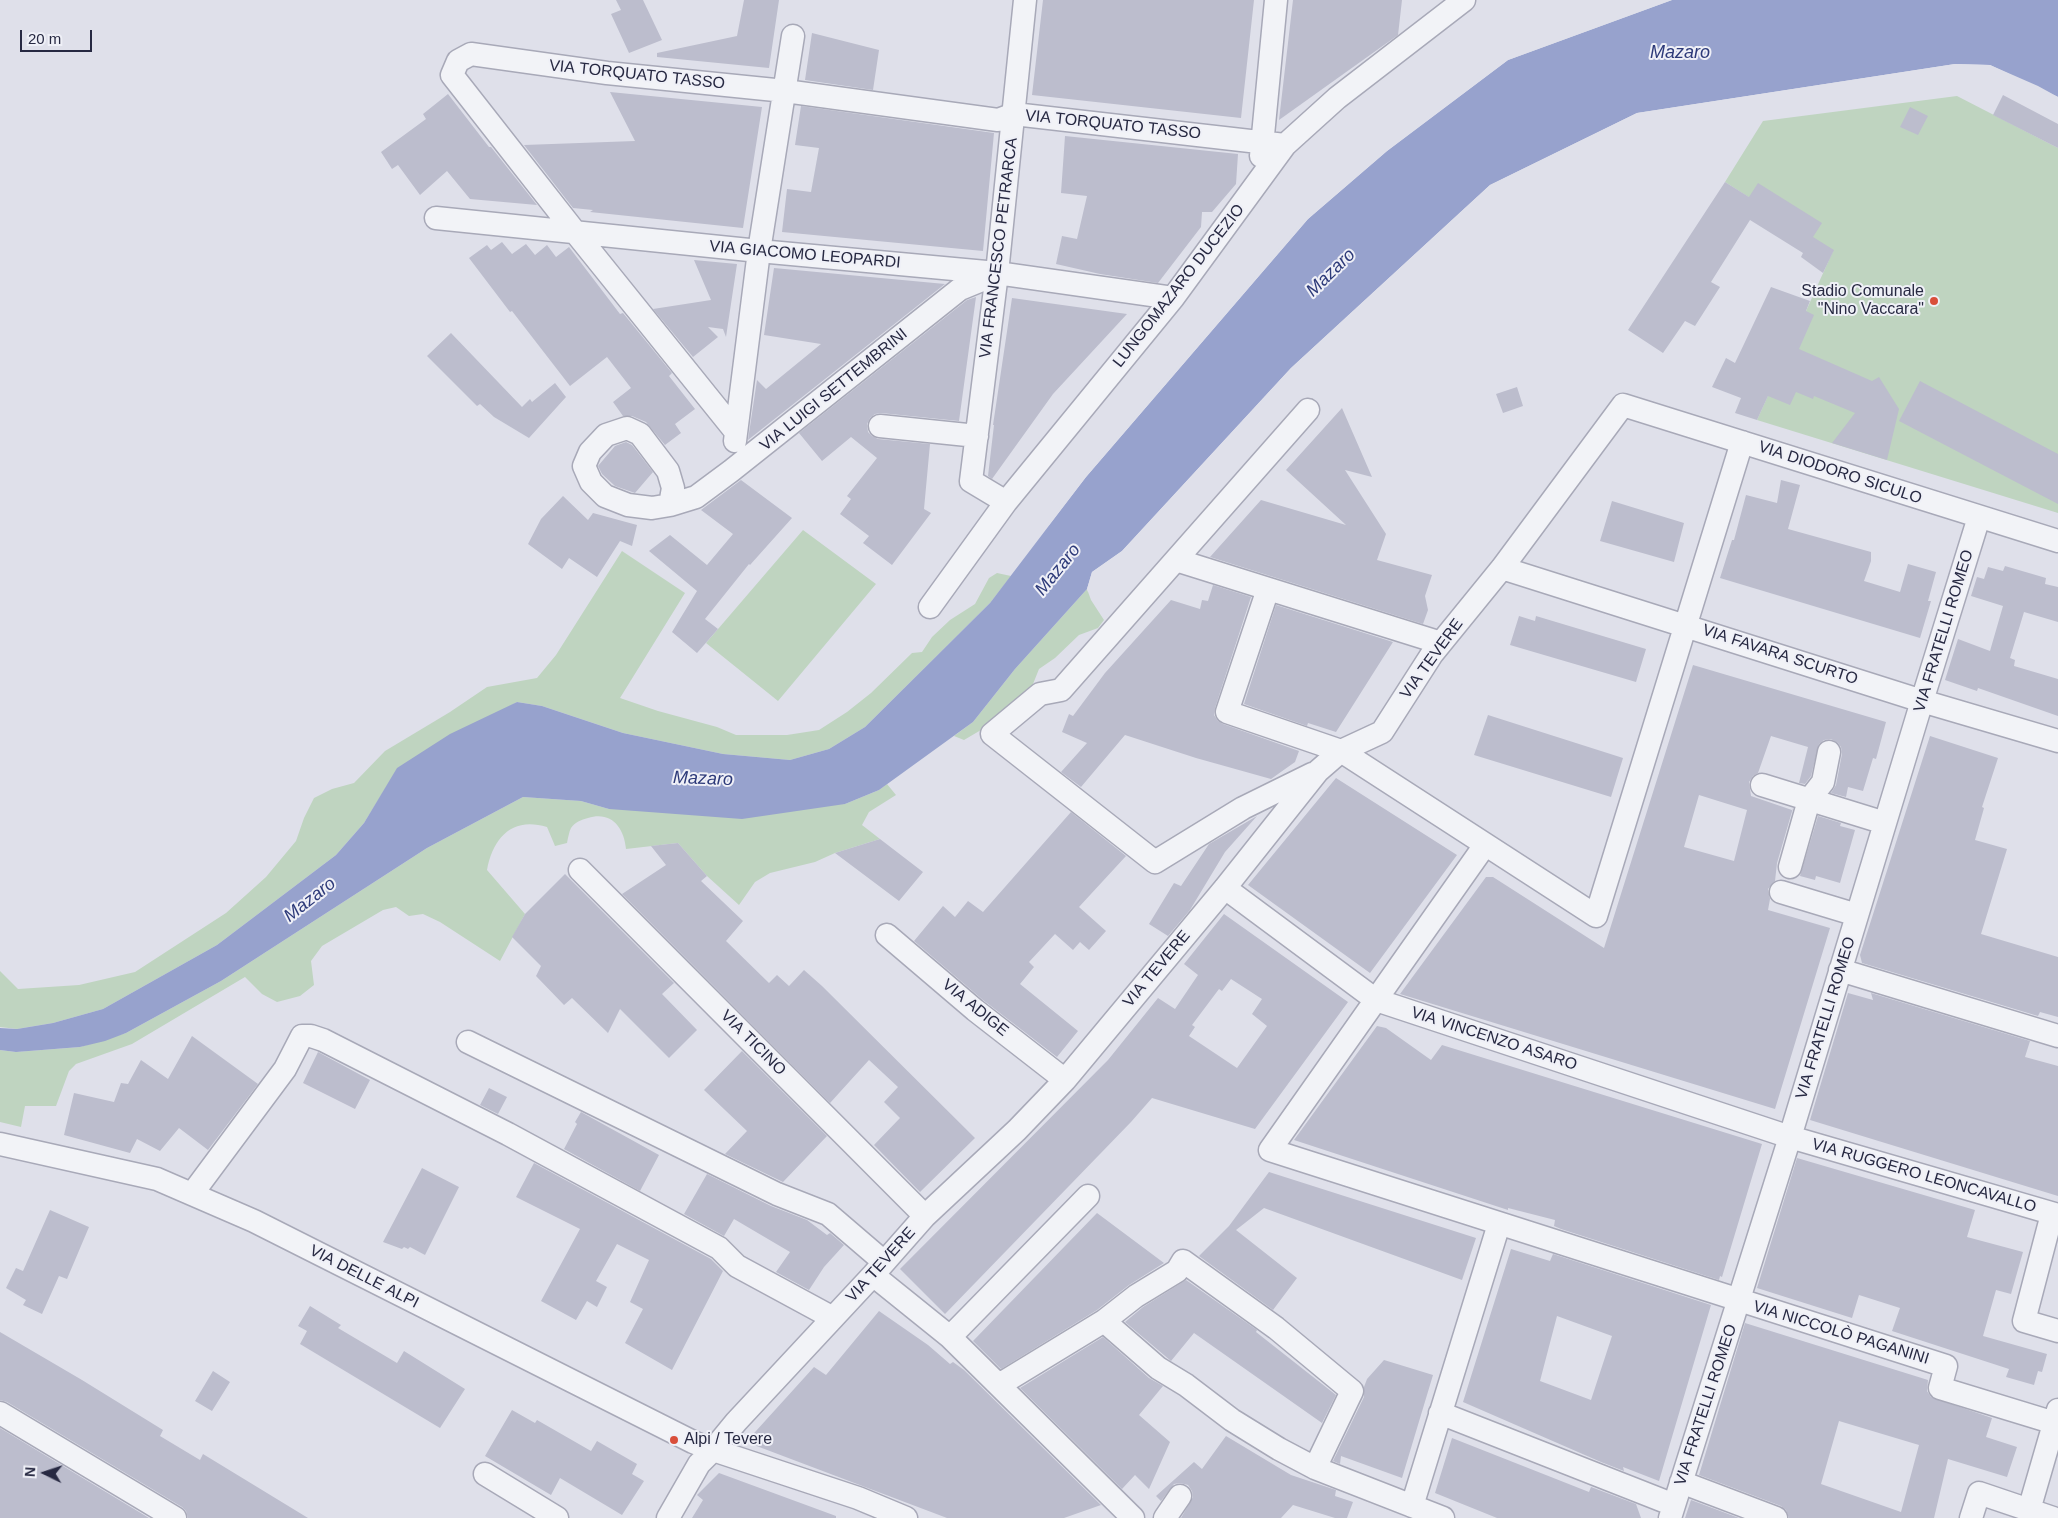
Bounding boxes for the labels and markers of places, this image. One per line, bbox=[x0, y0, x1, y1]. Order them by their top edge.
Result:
place label: Stadio Comunale "Nino Vaccara" bbox=[1801, 282, 1924, 320]
marker: Stadio Comunale "Nino Vaccara" bbox=[1928, 295, 1940, 307]
place label: Alpi / Tevere bbox=[684, 1430, 772, 1450]
marker: Alpi / Tevere bbox=[668, 1434, 680, 1446]

